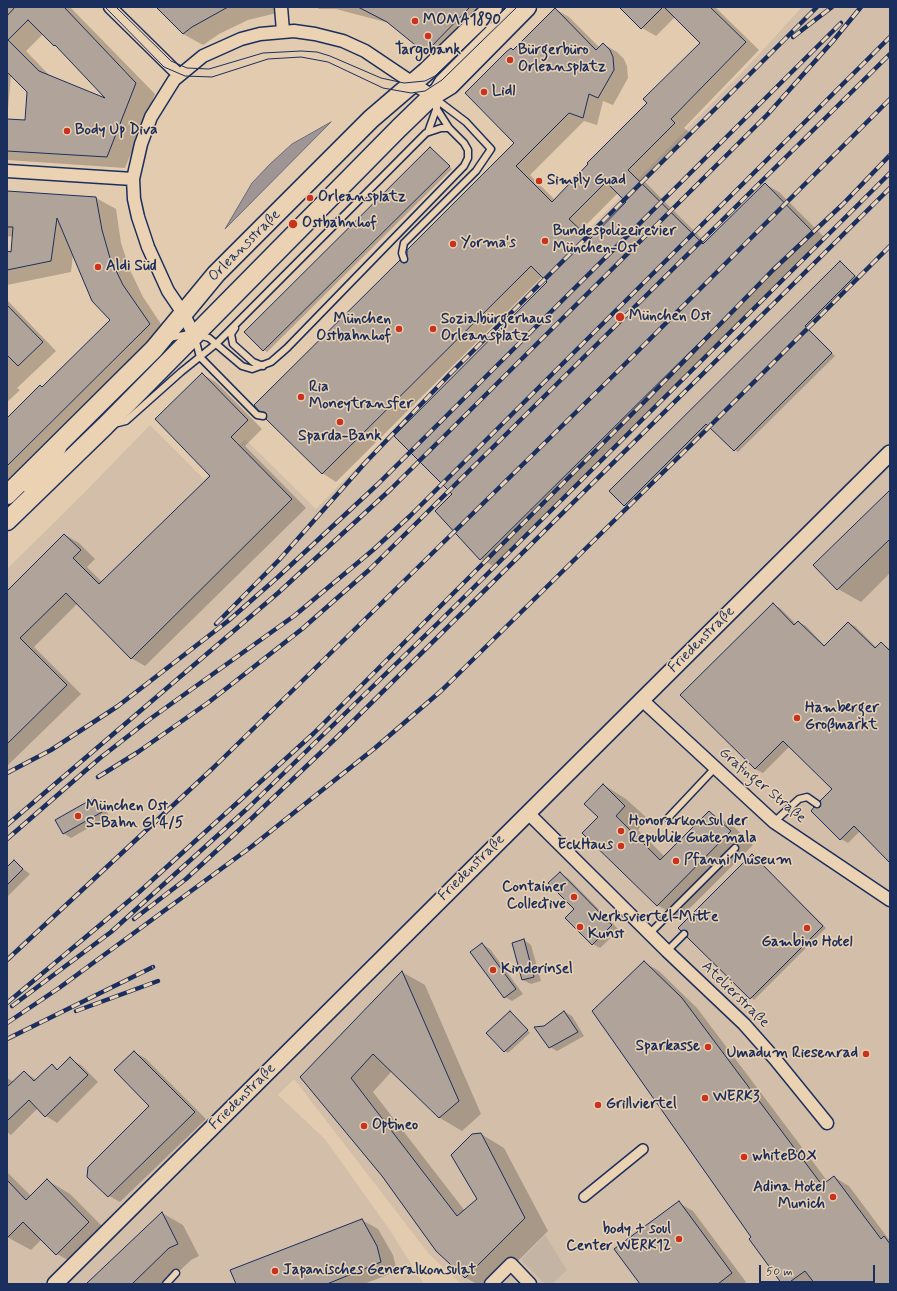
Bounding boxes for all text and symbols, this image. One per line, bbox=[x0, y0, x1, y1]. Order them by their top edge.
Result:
place label: MOMA1890 bbox=[423, 12, 501, 30]
marker: MOMA1890 bbox=[410, 16, 420, 26]
marker: Targobank bbox=[423, 31, 433, 41]
place label: Targobank bbox=[395, 42, 461, 60]
place label: Bürgerbüro Orleansplatz bbox=[518, 42, 606, 77]
marker: Bürgerbüro Orleansplatz bbox=[505, 55, 515, 65]
place label: Lidl bbox=[492, 83, 515, 101]
marker: Lidl bbox=[479, 87, 489, 97]
place label: Body Up Diva bbox=[75, 122, 158, 140]
marker: Body Up Diva bbox=[62, 126, 72, 136]
place label: Simply Guad bbox=[547, 172, 626, 190]
marker: Simply Guad bbox=[534, 176, 544, 186]
place label: Orleansplatz bbox=[318, 189, 406, 207]
marker: Orleansplatz bbox=[305, 193, 315, 203]
street label: Orleansstraße bbox=[205, 206, 285, 286]
place label: Ostbahnhof bbox=[302, 215, 377, 233]
marker: Ostbahnhof bbox=[287, 218, 299, 230]
place label: Bundespolizeirevier München-Ost bbox=[553, 223, 676, 258]
place label: Yorma's bbox=[461, 235, 516, 253]
marker: Bundespolizeirevier München-Ost bbox=[540, 236, 550, 246]
marker: Yorma's bbox=[448, 239, 458, 249]
place label: Aldi Süd bbox=[106, 258, 157, 276]
marker: Aldi Süd bbox=[93, 262, 103, 272]
place label: München Ost bbox=[629, 308, 711, 326]
place label: München Ostbahnhof bbox=[316, 311, 391, 346]
place label: Sozialbürgerhaus Orleansplatz bbox=[441, 311, 552, 346]
marker: München Ost bbox=[614, 311, 626, 323]
marker: München Ostbahnhof bbox=[394, 324, 404, 334]
marker: Sozialbürgerhaus Orleansplatz bbox=[428, 324, 438, 334]
place label: Ria Moneytransfer bbox=[309, 379, 413, 414]
marker: Ria Moneytransfer bbox=[296, 392, 306, 402]
marker: Sparda-Bank bbox=[335, 417, 345, 427]
place label: Sparda-Bank bbox=[298, 428, 382, 446]
street label: Friedenstraße bbox=[665, 603, 739, 677]
place label: Hamberger Großmarkt bbox=[805, 700, 879, 735]
marker: Hamberger Großmarkt bbox=[792, 713, 802, 723]
street label: Grafinger Straße bbox=[715, 744, 809, 828]
place label: München Ost S-Bahn Gl 4/5 bbox=[86, 798, 184, 833]
marker: München Ost S-Bahn Gl 4/5 bbox=[73, 811, 83, 821]
place label: Honorarkonsul der Republik Guatemala bbox=[629, 813, 756, 848]
marker: Honorarkonsul der Republik Guatemala bbox=[616, 826, 626, 836]
street label: Friedenstraße bbox=[435, 831, 509, 905]
place label: EckHaus bbox=[558, 837, 613, 855]
marker: EckHaus bbox=[616, 841, 626, 851]
place label: Pfanni Museum bbox=[684, 852, 792, 870]
marker: Pfanni Museum bbox=[671, 856, 681, 866]
place label: Container Collective bbox=[502, 879, 566, 914]
marker: Container Collective bbox=[569, 892, 579, 902]
place label: Werksviertel-Mitte Kunst bbox=[588, 909, 718, 944]
marker: Werksviertel-Mitte Kunst bbox=[575, 922, 585, 932]
marker: Gambino Hotel bbox=[802, 923, 812, 933]
place label: Gambino Hotel bbox=[762, 934, 852, 952]
street label: Atelierstraße bbox=[697, 958, 773, 1032]
place label: Kinderinsel bbox=[501, 961, 573, 979]
marker: Kinderinsel bbox=[488, 965, 498, 975]
place label: Sparkasse bbox=[636, 1038, 700, 1056]
marker: Sparkasse bbox=[703, 1042, 713, 1052]
place label: Umadum Riesenrad bbox=[727, 1045, 858, 1063]
marker: Umadum Riesenrad bbox=[861, 1049, 871, 1059]
street label: Friedenstraße bbox=[206, 1060, 280, 1134]
place label: WERK3 bbox=[713, 1089, 759, 1107]
marker: WERK3 bbox=[700, 1093, 710, 1103]
place label: Grillviertel bbox=[606, 1096, 677, 1114]
marker: Grillviertel bbox=[593, 1100, 603, 1110]
place label: Optineo bbox=[372, 1117, 418, 1135]
marker: Optineo bbox=[359, 1121, 369, 1131]
place label: whiteBOX bbox=[752, 1148, 817, 1166]
marker: whiteBOX bbox=[739, 1152, 749, 1162]
place label: Adina Hotel Munich bbox=[753, 1179, 825, 1214]
marker: Adina Hotel Munich bbox=[828, 1192, 838, 1202]
place label: body + soul Center WERK12 bbox=[566, 1221, 671, 1256]
marker: body + soul Center WERK12 bbox=[674, 1234, 684, 1244]
scale bar bbox=[761, 1257, 877, 1283]
place label: Japanisches Generalkonsulat bbox=[283, 1262, 476, 1280]
text: 50 m bbox=[766, 1264, 793, 1280]
marker: Japanisches Generalkonsulat bbox=[270, 1266, 280, 1276]

